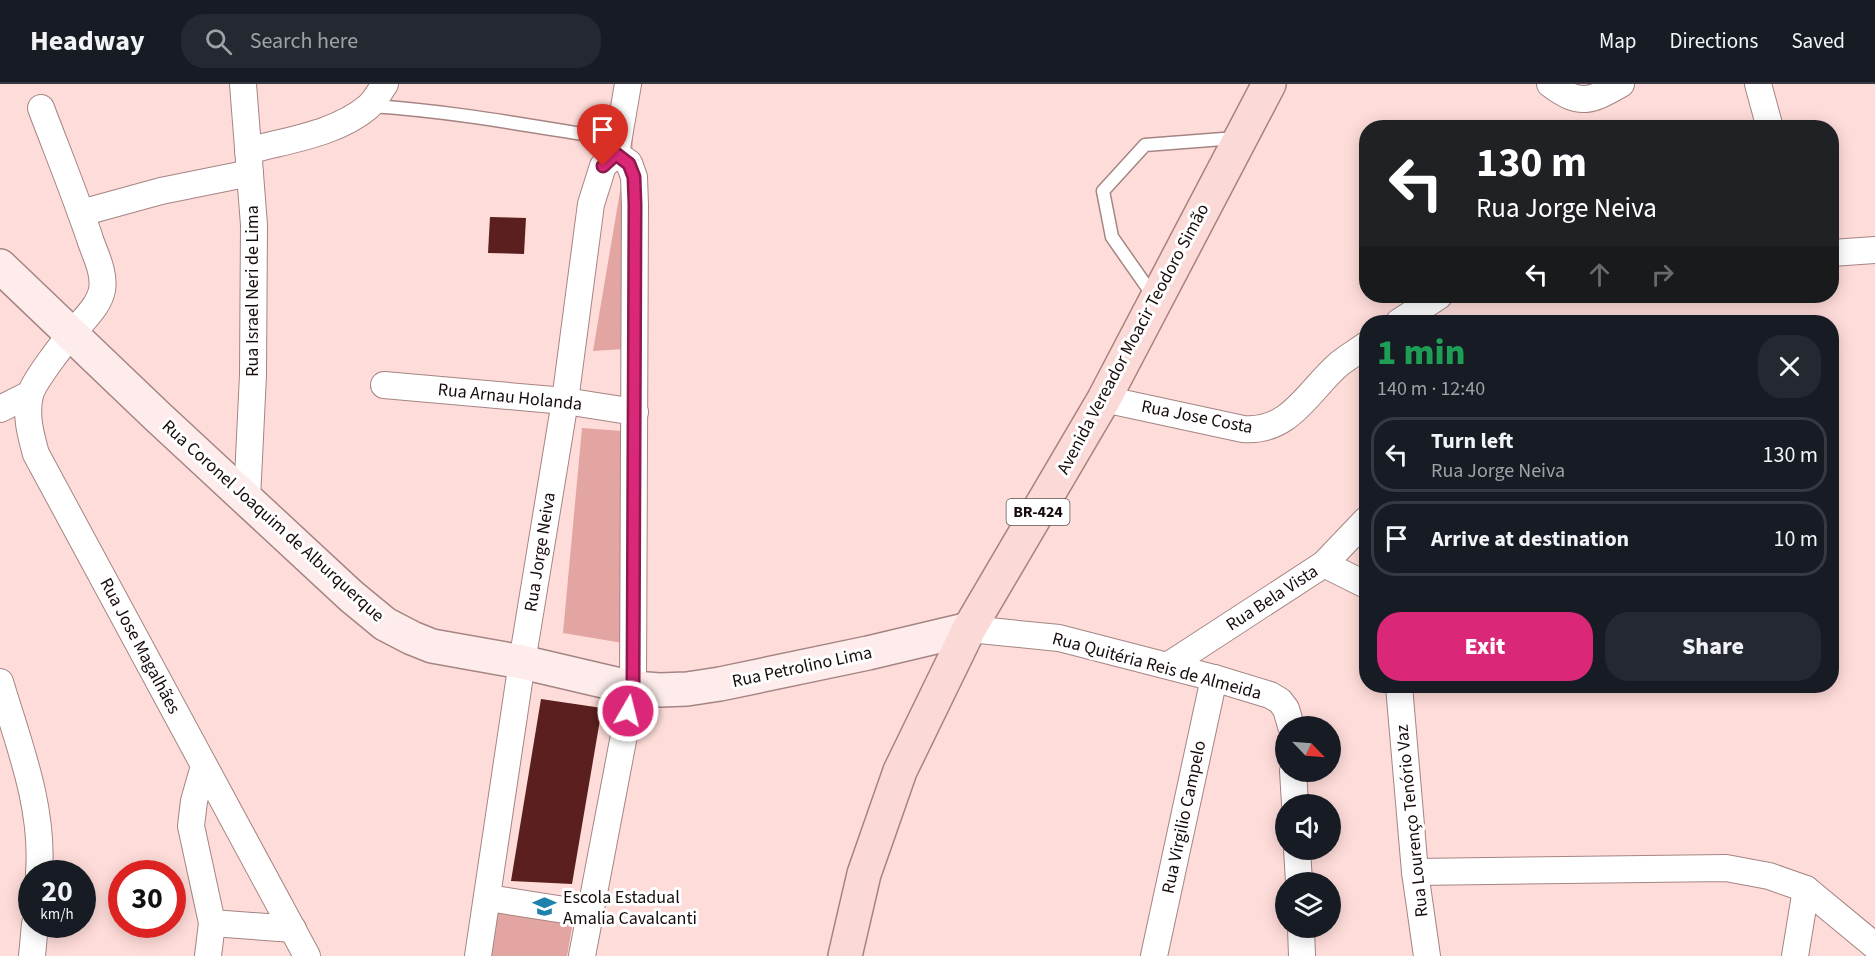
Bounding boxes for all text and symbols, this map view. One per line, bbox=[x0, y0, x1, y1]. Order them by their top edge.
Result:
search box bbox=[181, 14, 601, 68]
text: Headway bbox=[30, 21, 145, 61]
icon: search bbox=[202, 25, 235, 58]
text: Search here bbox=[250, 25, 358, 57]
text: Map bbox=[1599, 26, 1637, 56]
text: Directions bbox=[1670, 26, 1758, 56]
text: Saved bbox=[1791, 26, 1845, 56]
pin bbox=[577, 104, 628, 166]
icon: arrive bbox=[586, 113, 619, 146]
text: 130 m bbox=[1476, 133, 1587, 193]
icon: left bbox=[1377, 144, 1455, 222]
text: Rua Jorge Neiva bbox=[1476, 189, 1657, 228]
street label: Avenida Vereador Moacir Teodoro Simão bbox=[1051, 199, 1215, 479]
street label: Rua Israel Neri de Lima bbox=[240, 205, 265, 377]
icon: left bbox=[1520, 258, 1553, 291]
icon: ahead bbox=[1583, 258, 1616, 291]
icon: right bbox=[1646, 258, 1679, 291]
text: 1 min bbox=[1377, 327, 1465, 378]
button: close bbox=[1758, 335, 1821, 398]
text: 140 m · 12:40 bbox=[1377, 375, 1485, 403]
street label: Rua Arnau Holanda bbox=[437, 377, 583, 417]
street label: Rua Jose Costa bbox=[1139, 394, 1255, 440]
street label: Rua Coronel Joaquim de Alburquerque bbox=[156, 414, 390, 628]
text: Turn left bbox=[1431, 425, 1513, 457]
icon: left bbox=[1380, 438, 1413, 471]
text: 130 m bbox=[1763, 439, 1818, 471]
text: Rua Jorge Neiva bbox=[1431, 457, 1565, 485]
street label: Rua Jorge Neiva bbox=[518, 490, 562, 614]
road number: BR-424 bbox=[1006, 499, 1070, 525]
icon: arrive bbox=[1380, 522, 1413, 555]
text: Arrive at destination bbox=[1431, 523, 1629, 555]
text: 10 m bbox=[1773, 523, 1818, 555]
street label: Rua Bela Vista bbox=[1221, 559, 1323, 637]
street label: Rua Jose Magalhães bbox=[94, 573, 186, 719]
button: Exit bbox=[1377, 612, 1593, 681]
button: Share bbox=[1605, 612, 1821, 681]
street label: Rua Quitéria Reis de Almeida bbox=[1050, 626, 1264, 706]
street label: Rua Petrolino Lima bbox=[730, 640, 874, 694]
position arrow bbox=[596, 679, 660, 743]
north arrow bbox=[1275, 716, 1341, 782]
map controls bbox=[1275, 716, 1341, 938]
street label: Rua Lourenço Tenório Vaz bbox=[1389, 723, 1435, 918]
street label: Rua Virgilio Campelo bbox=[1156, 738, 1212, 896]
button: sound bbox=[1275, 794, 1341, 860]
speed limit sign: 30 bbox=[108, 860, 186, 938]
text: 20 bbox=[41, 870, 73, 913]
button: layers bbox=[1275, 872, 1341, 938]
place label: Escola Estadual Amalia Cavalcanti bbox=[563, 885, 697, 931]
school or university icon: Escola Estadual Amalia Cavalcanti bbox=[532, 894, 558, 920]
text: km/h bbox=[40, 904, 74, 925]

